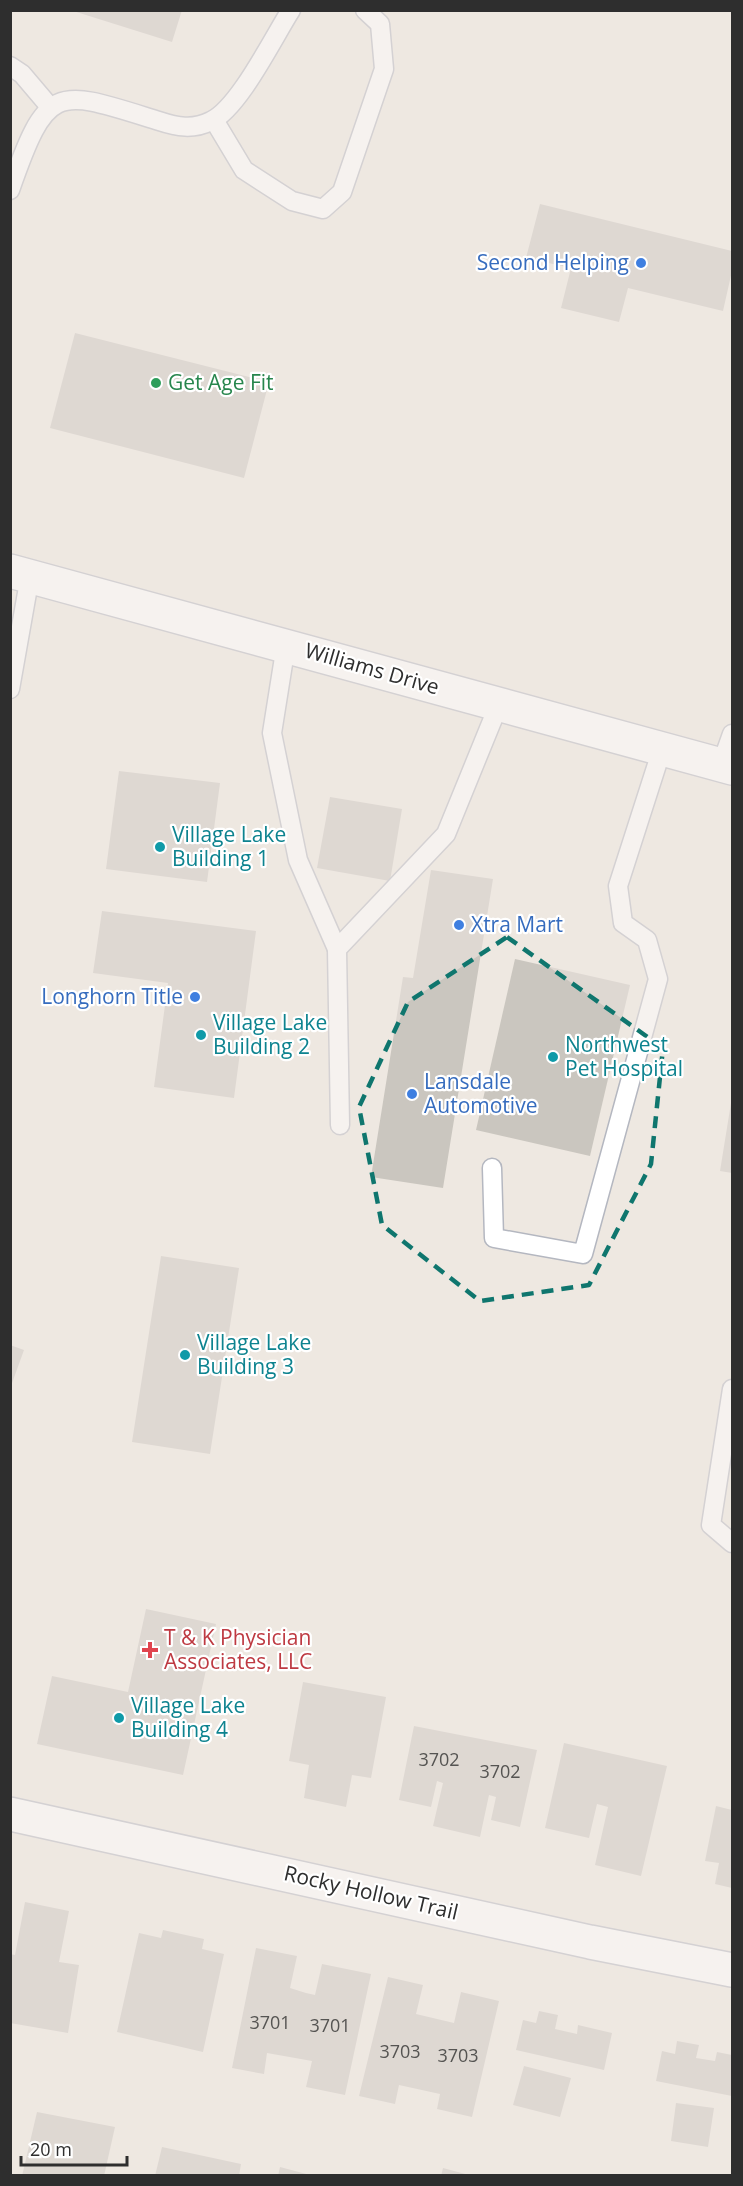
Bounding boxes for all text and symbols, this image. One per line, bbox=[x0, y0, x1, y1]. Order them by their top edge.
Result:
place label: Second Helping bbox=[477, 248, 629, 276]
marker: Second Helping bbox=[634, 256, 648, 270]
place label: Get Age Fit bbox=[168, 368, 274, 396]
marker: Get Age Fit bbox=[149, 376, 163, 390]
street label: Williams Drive bbox=[302, 635, 443, 701]
place label: Village Lake Building 1 bbox=[172, 820, 286, 872]
marker: Village Lake Building 1 bbox=[153, 840, 167, 854]
place label: Xtra Mart bbox=[471, 910, 563, 938]
marker: Xtra Mart bbox=[452, 918, 466, 932]
place label: Longhorn Title bbox=[41, 982, 183, 1010]
marker: Longhorn Title bbox=[188, 990, 202, 1004]
place label: Village Lake Building 2 bbox=[213, 1008, 327, 1060]
marker: Village Lake Building 2 bbox=[194, 1028, 208, 1042]
place label: Northwest Pet Hospital bbox=[565, 1030, 683, 1082]
marker: Northwest Pet Hospital bbox=[546, 1050, 560, 1064]
place label: Lansdale Automotive bbox=[424, 1067, 537, 1119]
marker: Lansdale Automotive bbox=[405, 1087, 419, 1101]
place label: Village Lake Building 3 bbox=[197, 1328, 311, 1380]
marker: Village Lake Building 3 bbox=[178, 1348, 192, 1362]
place label: T & K Physician Associates, LLC bbox=[164, 1623, 312, 1675]
marker: T & K Physician Associates, LLC bbox=[141, 1641, 159, 1659]
place label: Village Lake Building 4 bbox=[131, 1691, 245, 1743]
marker: Village Lake Building 4 bbox=[112, 1711, 126, 1725]
house number: 3702 bbox=[418, 1747, 460, 1771]
house number: 3702 bbox=[479, 1759, 521, 1783]
street label: Rocky Hollow Trail bbox=[281, 1858, 461, 1926]
house number: 3701 bbox=[249, 2010, 291, 2034]
house number: 3701 bbox=[309, 2013, 351, 2037]
house number: 3703 bbox=[379, 2039, 421, 2063]
house number: 3703 bbox=[437, 2043, 479, 2067]
scale bar bbox=[21, 2129, 128, 2167]
text: 20 m bbox=[30, 2137, 72, 2161]

